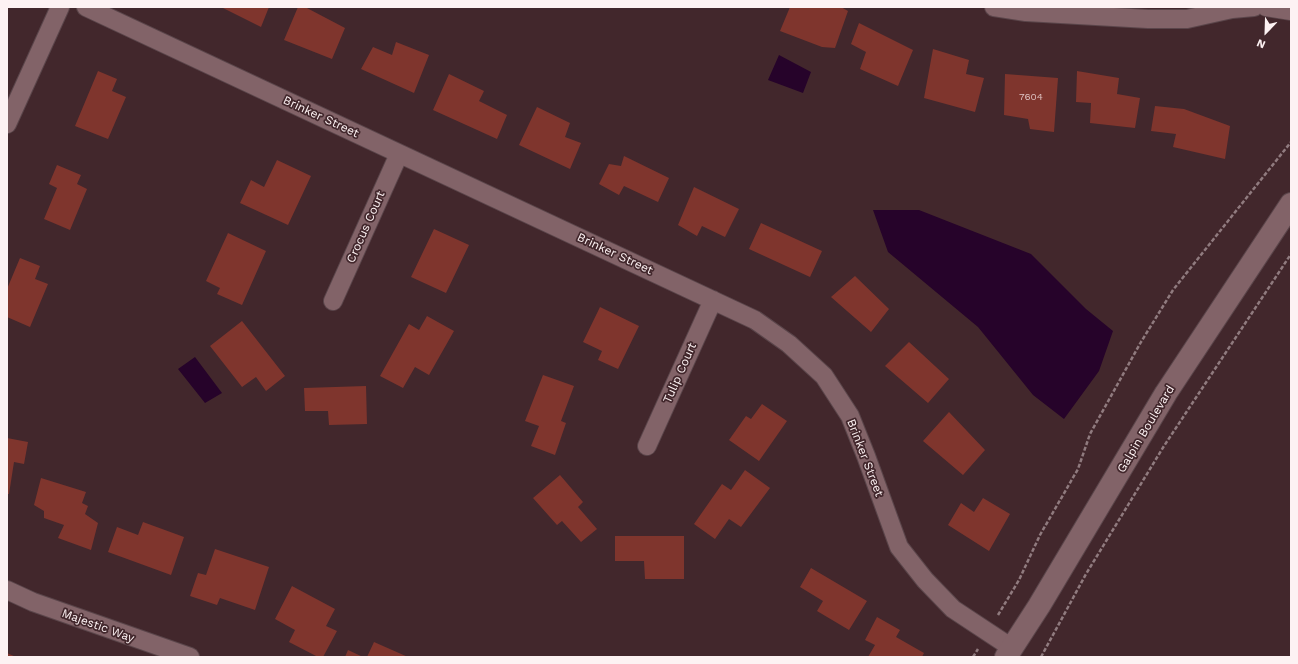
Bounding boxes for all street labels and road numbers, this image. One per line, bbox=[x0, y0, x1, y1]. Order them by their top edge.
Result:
street label: Brinker Street bbox=[281, 93, 361, 141]
street label: Crocus Court bbox=[344, 189, 388, 265]
street label: Brinker Street bbox=[575, 230, 655, 278]
street label: Tulip Court bbox=[660, 340, 700, 406]
street label: Galpin Boulevard bbox=[1114, 383, 1178, 475]
street label: Brinker Street bbox=[844, 417, 886, 499]
street label: Majestic Way bbox=[60, 606, 136, 646]

